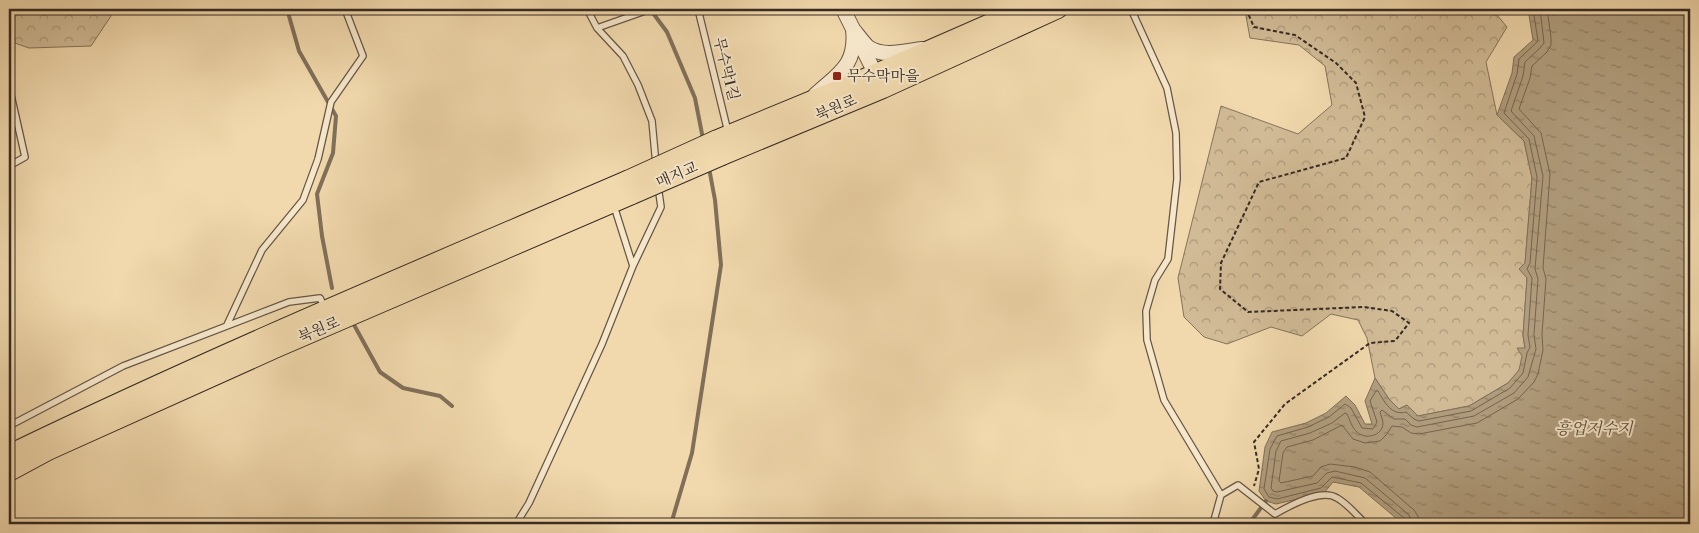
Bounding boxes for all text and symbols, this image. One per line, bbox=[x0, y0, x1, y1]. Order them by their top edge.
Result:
street label: 무수막1길 bbox=[709, 35, 743, 103]
place label: 무수막마을 bbox=[847, 67, 920, 86]
marker: 무수막마을 bbox=[831, 70, 843, 82]
street label: 북원로 bbox=[812, 91, 860, 125]
street label: 매지교 bbox=[653, 158, 701, 192]
street label: 북원로 bbox=[295, 313, 343, 347]
water label: 흥업저수지 bbox=[1555, 419, 1634, 439]

